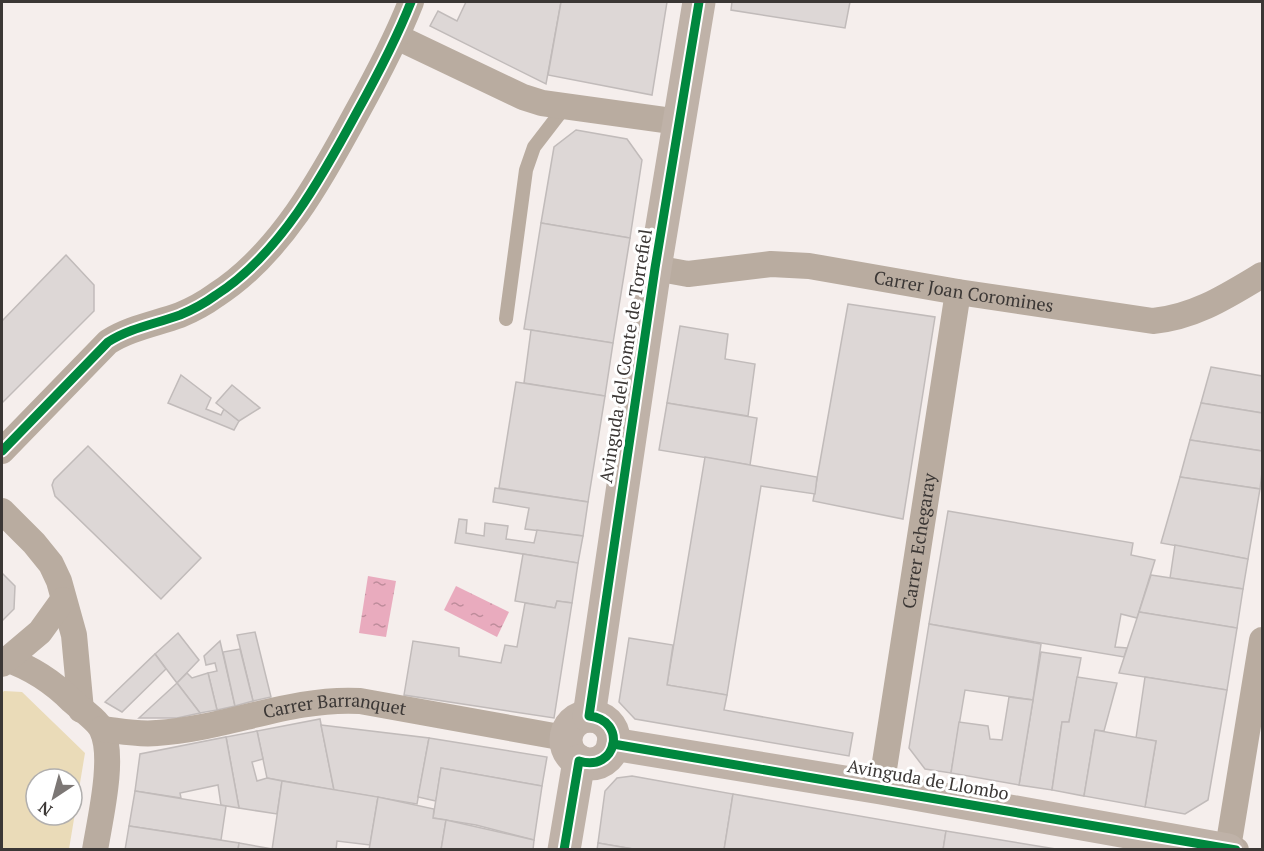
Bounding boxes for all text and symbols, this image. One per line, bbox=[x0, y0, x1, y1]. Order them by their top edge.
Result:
street label: Avinguda del Comte de Torrefiel bbox=[593, 227, 657, 484]
street label: Carrer Joan Coromines bbox=[872, 265, 1055, 317]
street label: Carrer Echegaray bbox=[896, 470, 941, 610]
street label: Carrer Barranquet bbox=[260, 688, 409, 723]
street label: Avinguda de Llombo bbox=[846, 753, 1011, 805]
north arrow bbox=[24, 767, 84, 827]
text: N bbox=[34, 797, 57, 822]

